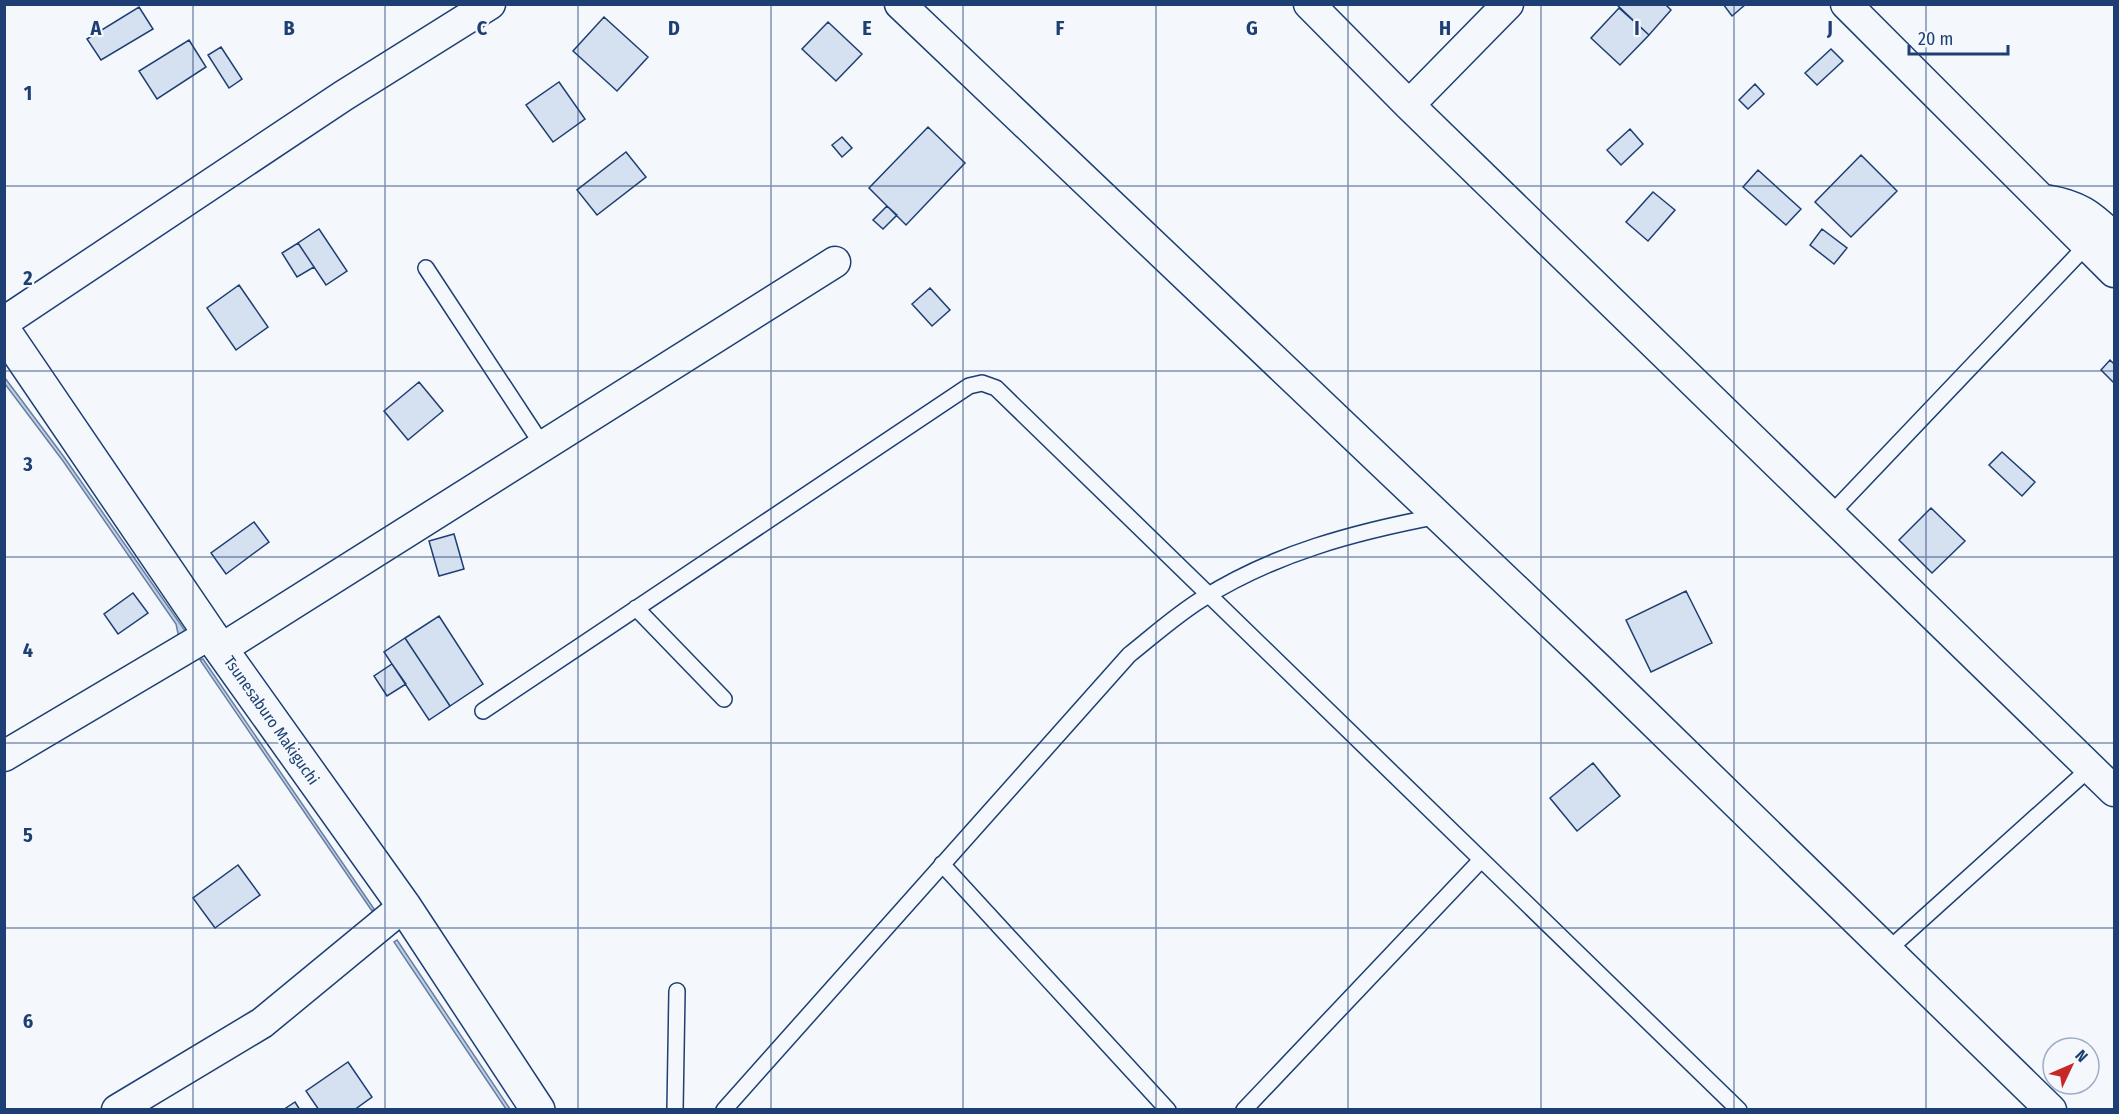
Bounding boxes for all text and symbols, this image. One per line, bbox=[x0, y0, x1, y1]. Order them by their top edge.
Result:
text: A bbox=[90, 16, 103, 40]
text: B bbox=[283, 16, 295, 40]
text: C bbox=[477, 16, 488, 40]
text: D bbox=[668, 16, 680, 40]
text: E bbox=[862, 16, 872, 40]
text: F bbox=[1056, 16, 1065, 40]
text: G bbox=[1246, 16, 1258, 40]
text: H bbox=[1439, 16, 1451, 40]
text: I bbox=[1634, 16, 1640, 40]
text: J bbox=[1826, 16, 1833, 40]
scale bar bbox=[1909, 18, 2008, 56]
text: 20 m bbox=[1918, 28, 1953, 50]
text: 1 bbox=[24, 81, 32, 105]
text: 2 bbox=[22, 266, 33, 290]
text: 3 bbox=[22, 452, 33, 476]
text: 4 bbox=[23, 638, 33, 662]
street label: Tsunesaburo Makiguchi bbox=[220, 652, 323, 788]
text: 5 bbox=[23, 823, 33, 847]
text: 6 bbox=[23, 1009, 33, 1033]
north arrow bbox=[2041, 1036, 2101, 1096]
text: N bbox=[2071, 1046, 2092, 1066]

